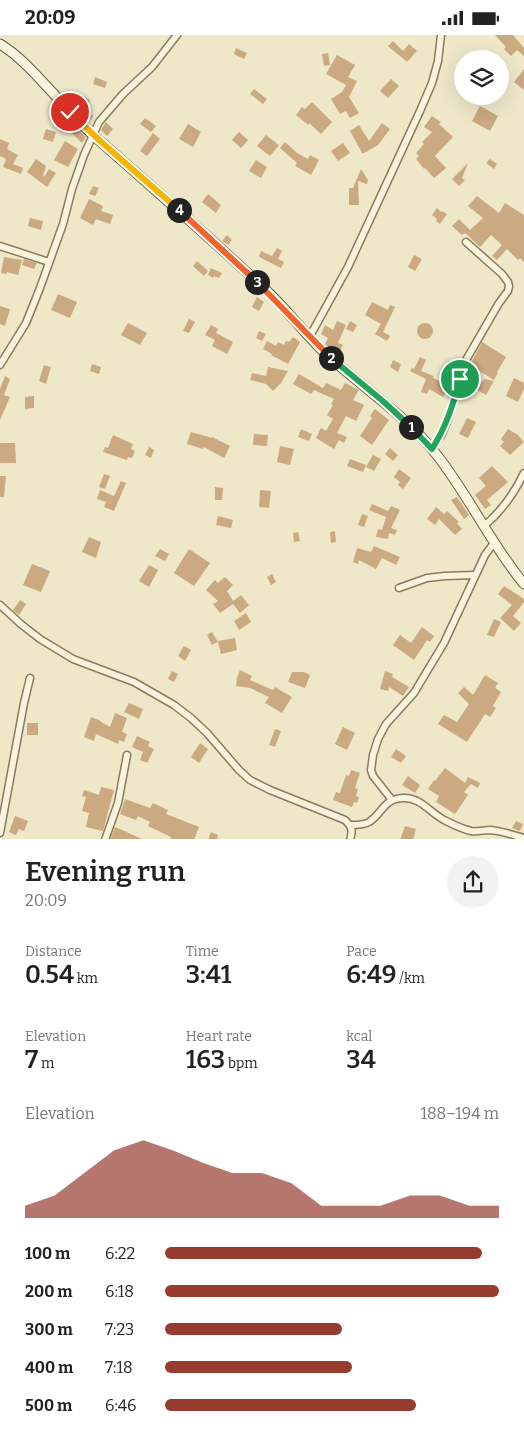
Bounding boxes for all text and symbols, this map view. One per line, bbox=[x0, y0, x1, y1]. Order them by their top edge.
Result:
text: 20:09 bbox=[25, 6, 75, 29]
map controls bbox=[454, 50, 509, 105]
button: layers bbox=[454, 50, 509, 105]
pin bbox=[49, 91, 91, 133]
icon: check bbox=[56, 98, 84, 126]
pin: 4 bbox=[166, 197, 192, 223]
text: 4 bbox=[175, 202, 184, 219]
pin: 3 bbox=[244, 269, 270, 295]
text: 3 bbox=[253, 274, 262, 291]
pin: 2 bbox=[318, 345, 344, 371]
text: 2 bbox=[328, 350, 335, 367]
pin bbox=[439, 358, 481, 400]
icon: arrive bbox=[446, 365, 474, 393]
pin: 1 bbox=[398, 415, 424, 439]
text: 1 bbox=[408, 419, 415, 436]
text: Evening run bbox=[25, 855, 185, 888]
button: share bbox=[447, 856, 499, 908]
text: 20:09 bbox=[25, 891, 67, 910]
text: Distance bbox=[25, 943, 82, 960]
text: Time bbox=[186, 943, 219, 960]
text: Pace bbox=[346, 943, 377, 960]
text: 0.54 bbox=[25, 960, 74, 990]
text: 3:41 bbox=[186, 960, 231, 990]
text: 6:49 bbox=[346, 960, 396, 990]
text: km bbox=[74, 970, 98, 987]
text: /km bbox=[396, 970, 425, 987]
text: Elevation bbox=[25, 1028, 86, 1045]
text: Heart rate bbox=[186, 1028, 252, 1045]
text: kcal bbox=[346, 1028, 372, 1045]
text: 7 bbox=[25, 1045, 38, 1075]
text: 163 bbox=[186, 1045, 225, 1075]
text: 34 bbox=[346, 1045, 376, 1075]
text: m bbox=[38, 1055, 54, 1072]
text: bpm bbox=[225, 1055, 258, 1072]
text: Elevation bbox=[25, 1104, 95, 1123]
text: 188–194 m bbox=[420, 1104, 499, 1123]
text: 100 m bbox=[25, 1244, 70, 1263]
text: 6:22 bbox=[105, 1244, 135, 1263]
text: 200 m bbox=[25, 1282, 72, 1301]
text: 6:18 bbox=[105, 1282, 134, 1301]
text: 300 m bbox=[25, 1320, 73, 1339]
text: 7:23 bbox=[105, 1320, 134, 1339]
text: 400 m bbox=[25, 1358, 73, 1377]
text: 7:18 bbox=[105, 1358, 133, 1377]
text: 500 m bbox=[25, 1396, 72, 1415]
text: 6:46 bbox=[105, 1396, 137, 1415]

